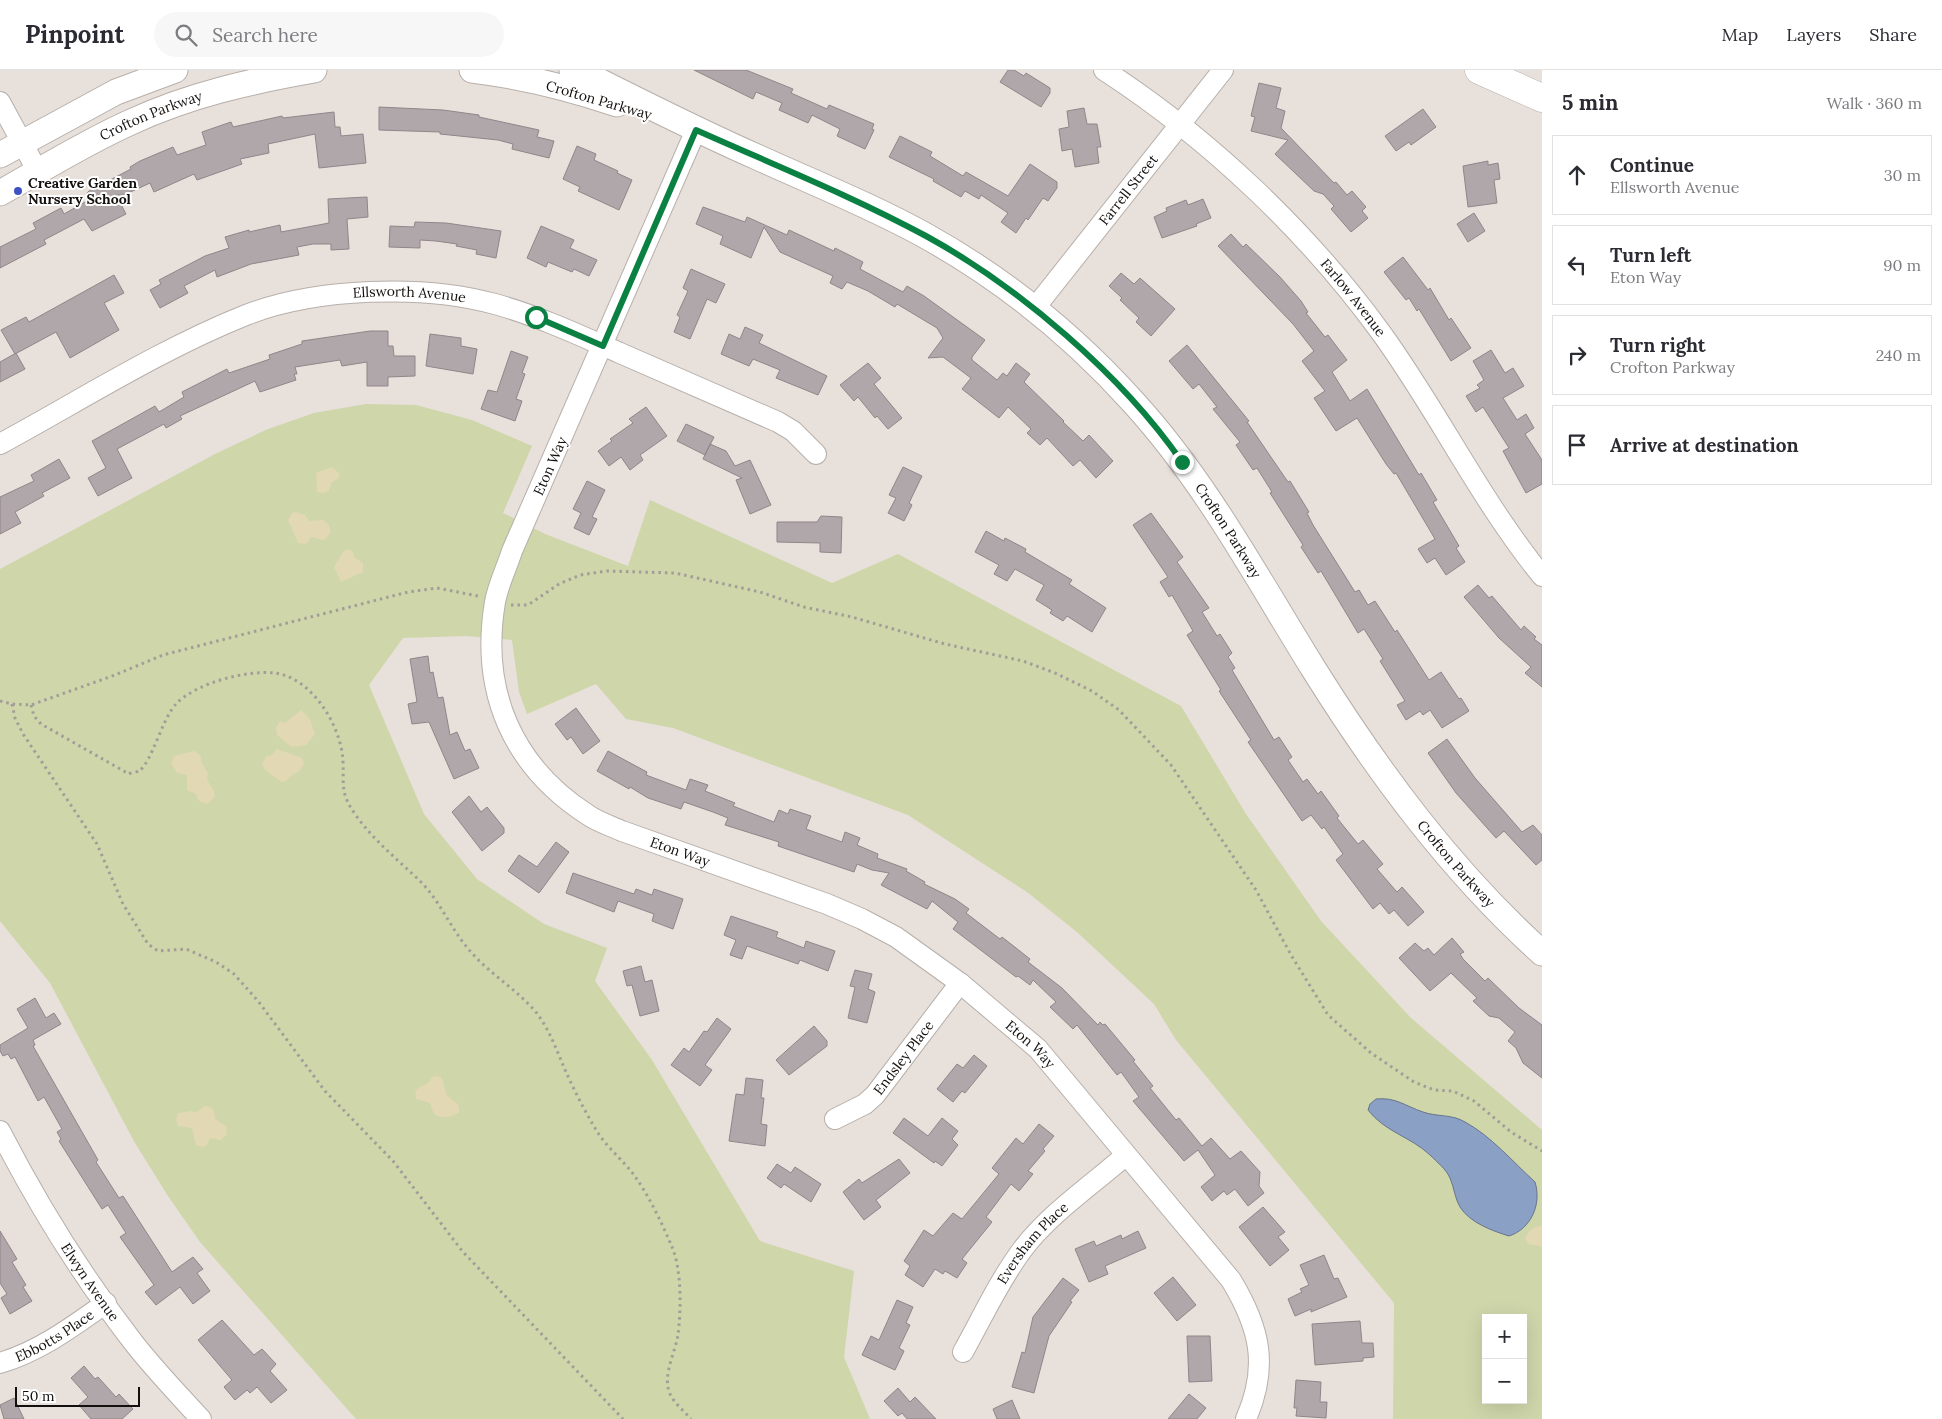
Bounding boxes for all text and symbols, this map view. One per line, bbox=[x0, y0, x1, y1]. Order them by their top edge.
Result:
search box bbox=[154, 12, 504, 57]
text: Pinpoint bbox=[25, 19, 124, 50]
icon: search bbox=[172, 21, 200, 49]
text: Search here bbox=[212, 23, 318, 47]
text: Map bbox=[1722, 23, 1758, 46]
text: Layers bbox=[1786, 23, 1841, 46]
text: Share bbox=[1869, 23, 1917, 46]
street label: Crofton Parkway bbox=[544, 76, 655, 124]
street label: Crofton Parkway bbox=[97, 87, 205, 145]
text: 5 min bbox=[1562, 89, 1618, 116]
text: Walk · 360 m bbox=[1826, 93, 1922, 113]
street label: Farrell Street bbox=[1095, 150, 1162, 229]
text: Continue bbox=[1610, 153, 1694, 177]
icon: ahead bbox=[1563, 161, 1591, 189]
text: 30 m bbox=[1884, 165, 1921, 185]
place label: Creative Garden Nursery School bbox=[28, 174, 137, 208]
text: Ellsworth Avenue bbox=[1610, 177, 1739, 197]
marker: Creative Garden Nursery School bbox=[12, 185, 24, 197]
text: Turn left bbox=[1610, 243, 1691, 267]
icon: left bbox=[1563, 251, 1591, 279]
street label: Farlow Avenue bbox=[1317, 255, 1390, 340]
text: 90 m bbox=[1883, 255, 1921, 275]
text: Eton Way bbox=[1610, 267, 1681, 287]
street label: Ellsworth Avenue bbox=[352, 282, 468, 306]
route start bbox=[525, 306, 548, 329]
text: Turn right bbox=[1610, 333, 1706, 357]
icon: right bbox=[1563, 341, 1591, 369]
text: 240 m bbox=[1876, 345, 1921, 365]
text: Crofton Parkway bbox=[1610, 357, 1735, 377]
icon: arrive bbox=[1563, 431, 1591, 459]
street label: Eton Way bbox=[529, 433, 571, 498]
text: Arrive at destination bbox=[1610, 433, 1799, 457]
route end bbox=[1171, 451, 1194, 474]
street label: Crofton Parkway bbox=[1191, 480, 1266, 582]
street label: Crofton Parkway bbox=[1413, 816, 1499, 911]
street label: Eton Way bbox=[648, 833, 713, 871]
street label: Endsley Place bbox=[869, 1016, 938, 1098]
street label: Eton Way bbox=[1002, 1016, 1060, 1073]
street label: Eversham Place bbox=[993, 1198, 1072, 1287]
street label: Elwyn Avenue bbox=[57, 1240, 123, 1325]
street label: Ebbotts Place bbox=[12, 1305, 98, 1366]
map controls bbox=[1482, 1314, 1527, 1404]
button: + bbox=[1482, 1314, 1527, 1359]
button: − bbox=[1482, 1359, 1527, 1404]
scale bar bbox=[15, 1384, 140, 1407]
text: 50 m bbox=[22, 1387, 55, 1405]

